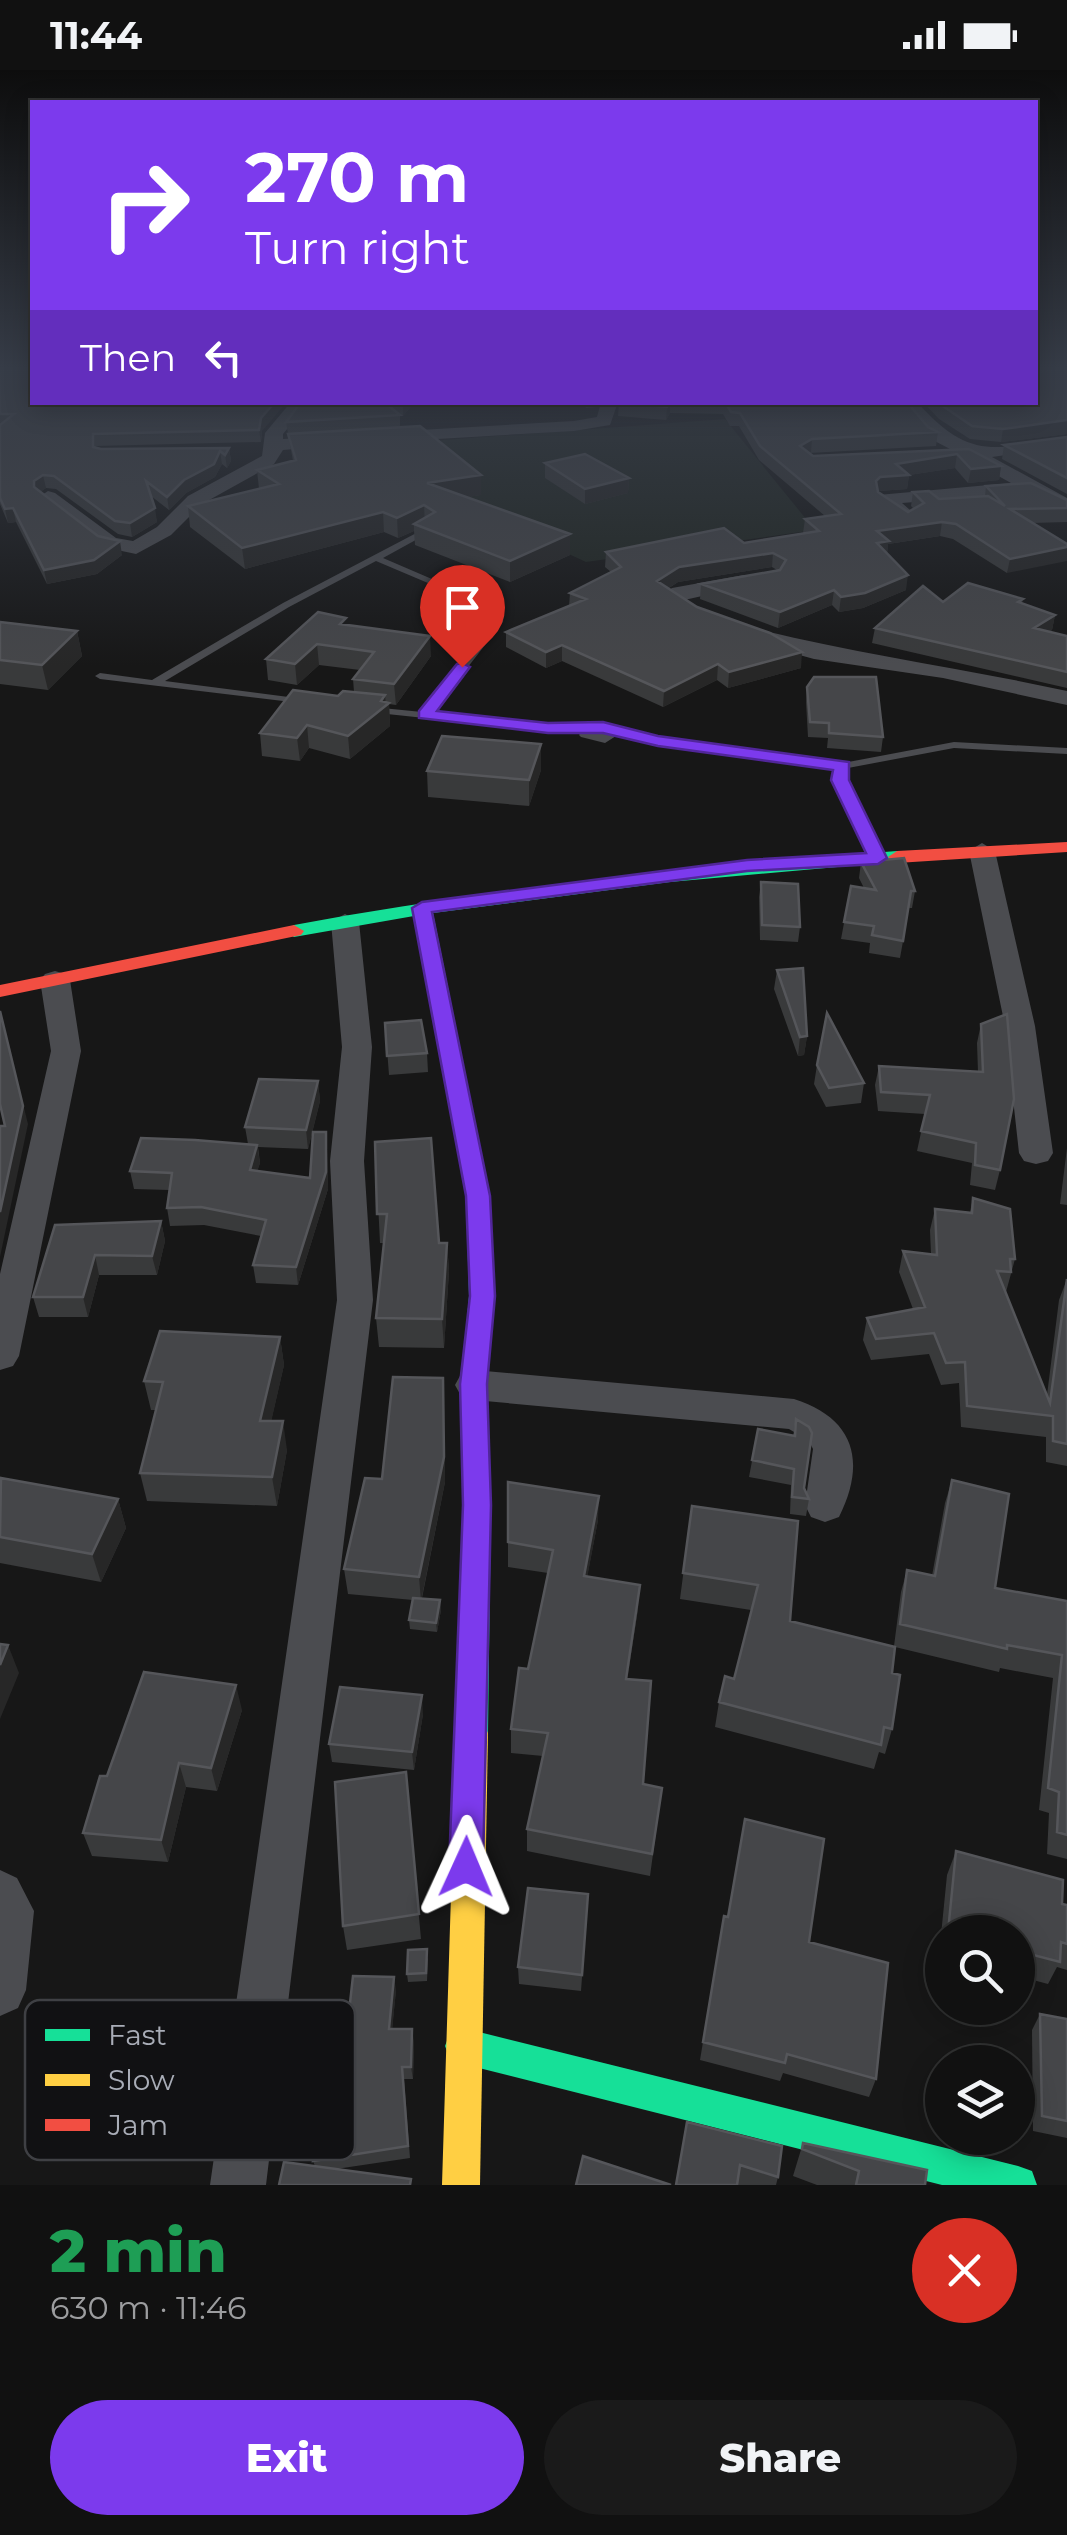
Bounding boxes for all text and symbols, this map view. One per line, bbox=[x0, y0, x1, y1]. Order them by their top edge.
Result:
text: 11:44 bbox=[50, 12, 142, 59]
text: 270 m bbox=[245, 134, 469, 220]
icon: right bbox=[80, 140, 210, 270]
text: Turn right bbox=[245, 220, 470, 275]
icon: left bbox=[196, 330, 251, 385]
text: Then bbox=[80, 334, 176, 381]
pin bbox=[420, 565, 505, 668]
icon: arrive bbox=[435, 580, 490, 635]
position arrow bbox=[414, 1815, 518, 1919]
map controls bbox=[925, 1915, 1035, 2155]
button: search bbox=[925, 1915, 1035, 2025]
legend bbox=[25, 2000, 355, 2160]
text: Fast bbox=[108, 2018, 167, 2052]
button: layers bbox=[925, 2045, 1035, 2155]
text: Slow bbox=[108, 2063, 175, 2097]
text: Jam bbox=[107, 2108, 168, 2142]
text: 2 min bbox=[50, 2214, 227, 2287]
button: close bbox=[912, 2218, 1017, 2323]
text: 630 m · 11:46 bbox=[50, 2288, 246, 2327]
button: Exit bbox=[50, 2400, 524, 2515]
button: Share bbox=[544, 2400, 1017, 2515]

